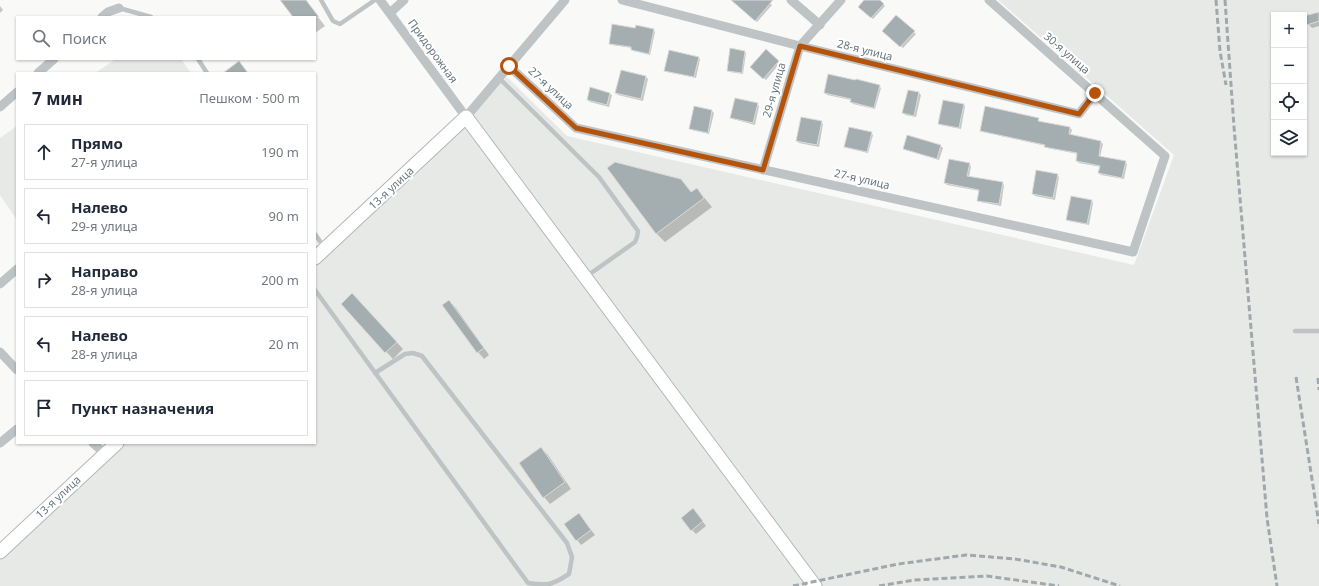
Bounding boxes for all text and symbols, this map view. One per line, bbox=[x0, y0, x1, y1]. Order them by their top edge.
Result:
map controls bbox=[1271, 12, 1307, 156]
button: + bbox=[1271, 12, 1307, 48]
search box bbox=[16, 16, 316, 60]
street label: Придорожная bbox=[405, 16, 462, 86]
icon: search bbox=[30, 27, 52, 49]
text: Поиск bbox=[62, 28, 107, 48]
street label: 30-я улица bbox=[1041, 28, 1094, 77]
street label: 28-я улица bbox=[836, 35, 894, 64]
button: − bbox=[1271, 48, 1307, 84]
route start bbox=[500, 57, 518, 75]
street label: 29-я улица bbox=[759, 61, 789, 119]
street label: 27-я улица bbox=[526, 63, 577, 112]
route end bbox=[1086, 84, 1104, 102]
button: locate bbox=[1271, 84, 1307, 120]
text: 7 мин bbox=[32, 87, 83, 110]
text: Пешком · 500 m bbox=[199, 89, 300, 107]
button: layers bbox=[1271, 120, 1307, 156]
text: Прямо bbox=[71, 133, 123, 153]
icon: ahead bbox=[33, 141, 55, 163]
text: 190 m bbox=[261, 143, 299, 161]
text: 27-я улица bbox=[71, 153, 138, 171]
street label: 13-я улица bbox=[365, 163, 416, 212]
street label: 27-я улица bbox=[833, 165, 891, 192]
text: Налево bbox=[71, 197, 128, 217]
icon: left bbox=[33, 205, 55, 227]
text: 90 m bbox=[269, 207, 299, 225]
text: 29-я улица bbox=[71, 217, 138, 235]
text: Направо bbox=[71, 261, 138, 281]
icon: right bbox=[33, 269, 55, 291]
text: 200 m bbox=[261, 271, 299, 289]
text: 28-я улица bbox=[71, 281, 138, 299]
text: Налево bbox=[71, 325, 128, 345]
icon: left bbox=[33, 333, 55, 355]
text: 20 m bbox=[269, 335, 299, 353]
text: 28-я улица bbox=[71, 345, 138, 363]
icon: arrive bbox=[33, 397, 55, 419]
text: Пункт назначения bbox=[71, 398, 214, 418]
street label: 13-я улица bbox=[32, 472, 83, 521]

